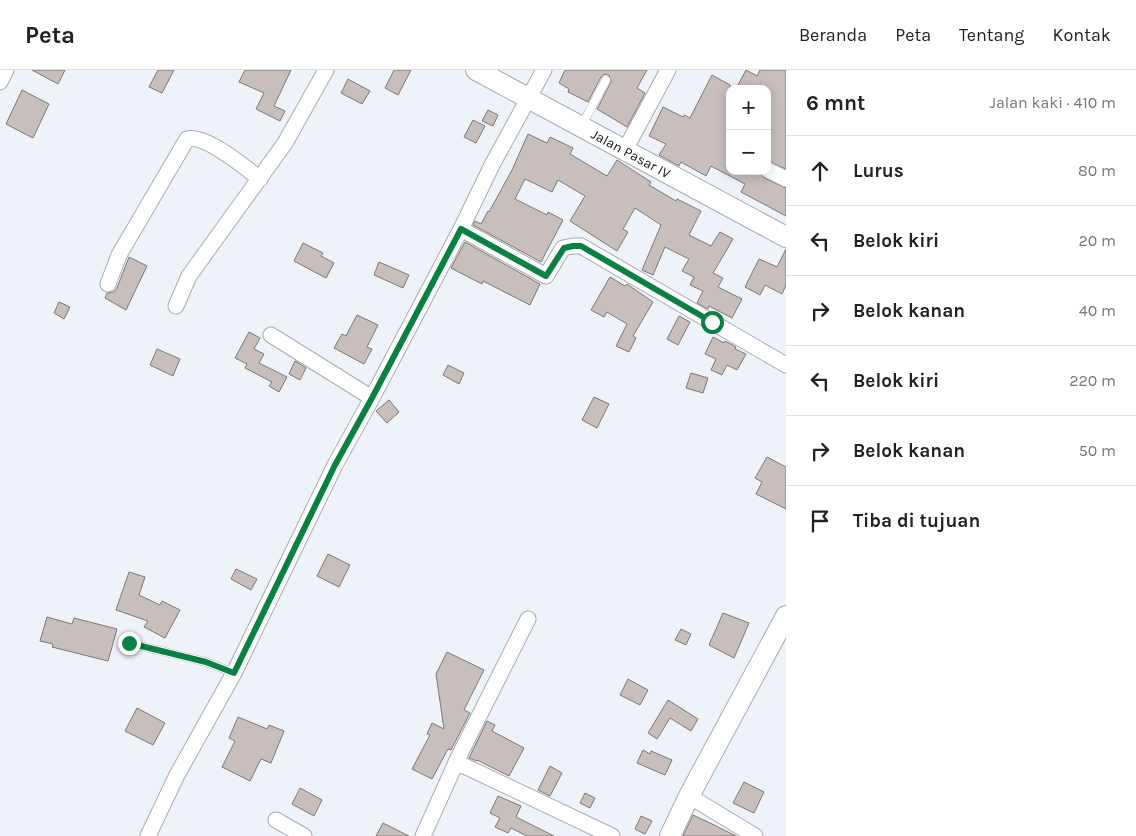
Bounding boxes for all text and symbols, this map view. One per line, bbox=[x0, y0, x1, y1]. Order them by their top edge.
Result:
text: Peta bbox=[25, 21, 75, 49]
text: Beranda bbox=[799, 24, 867, 46]
text: Peta bbox=[895, 24, 931, 46]
text: Tentang bbox=[959, 24, 1025, 46]
text: Kontak bbox=[1053, 24, 1111, 46]
map controls bbox=[726, 85, 771, 175]
button: + bbox=[726, 85, 771, 130]
text: 6 mnt bbox=[806, 91, 865, 115]
text: Jalan kaki · 410 m bbox=[989, 93, 1116, 112]
street label: Jalan Pasar IV bbox=[588, 126, 673, 182]
button: − bbox=[726, 130, 771, 175]
icon: ahead bbox=[806, 157, 834, 185]
text: Lurus bbox=[853, 160, 904, 182]
text: 80 m bbox=[1078, 161, 1116, 180]
icon: left bbox=[806, 227, 834, 255]
text: Belok kiri bbox=[853, 230, 939, 252]
text: 20 m bbox=[1078, 231, 1116, 250]
icon: right bbox=[806, 297, 834, 325]
text: Belok kanan bbox=[853, 300, 965, 322]
text: 40 m bbox=[1079, 301, 1116, 320]
route start bbox=[701, 311, 724, 334]
icon: left bbox=[806, 367, 834, 395]
text: Belok kiri bbox=[853, 370, 939, 392]
text: 220 m bbox=[1069, 371, 1116, 390]
icon: right bbox=[806, 437, 834, 465]
text: Belok kanan bbox=[853, 440, 965, 462]
text: 50 m bbox=[1079, 441, 1116, 460]
icon: arrive bbox=[806, 507, 834, 535]
text: Tiba di tujuan bbox=[853, 510, 980, 532]
route end bbox=[118, 632, 141, 655]

